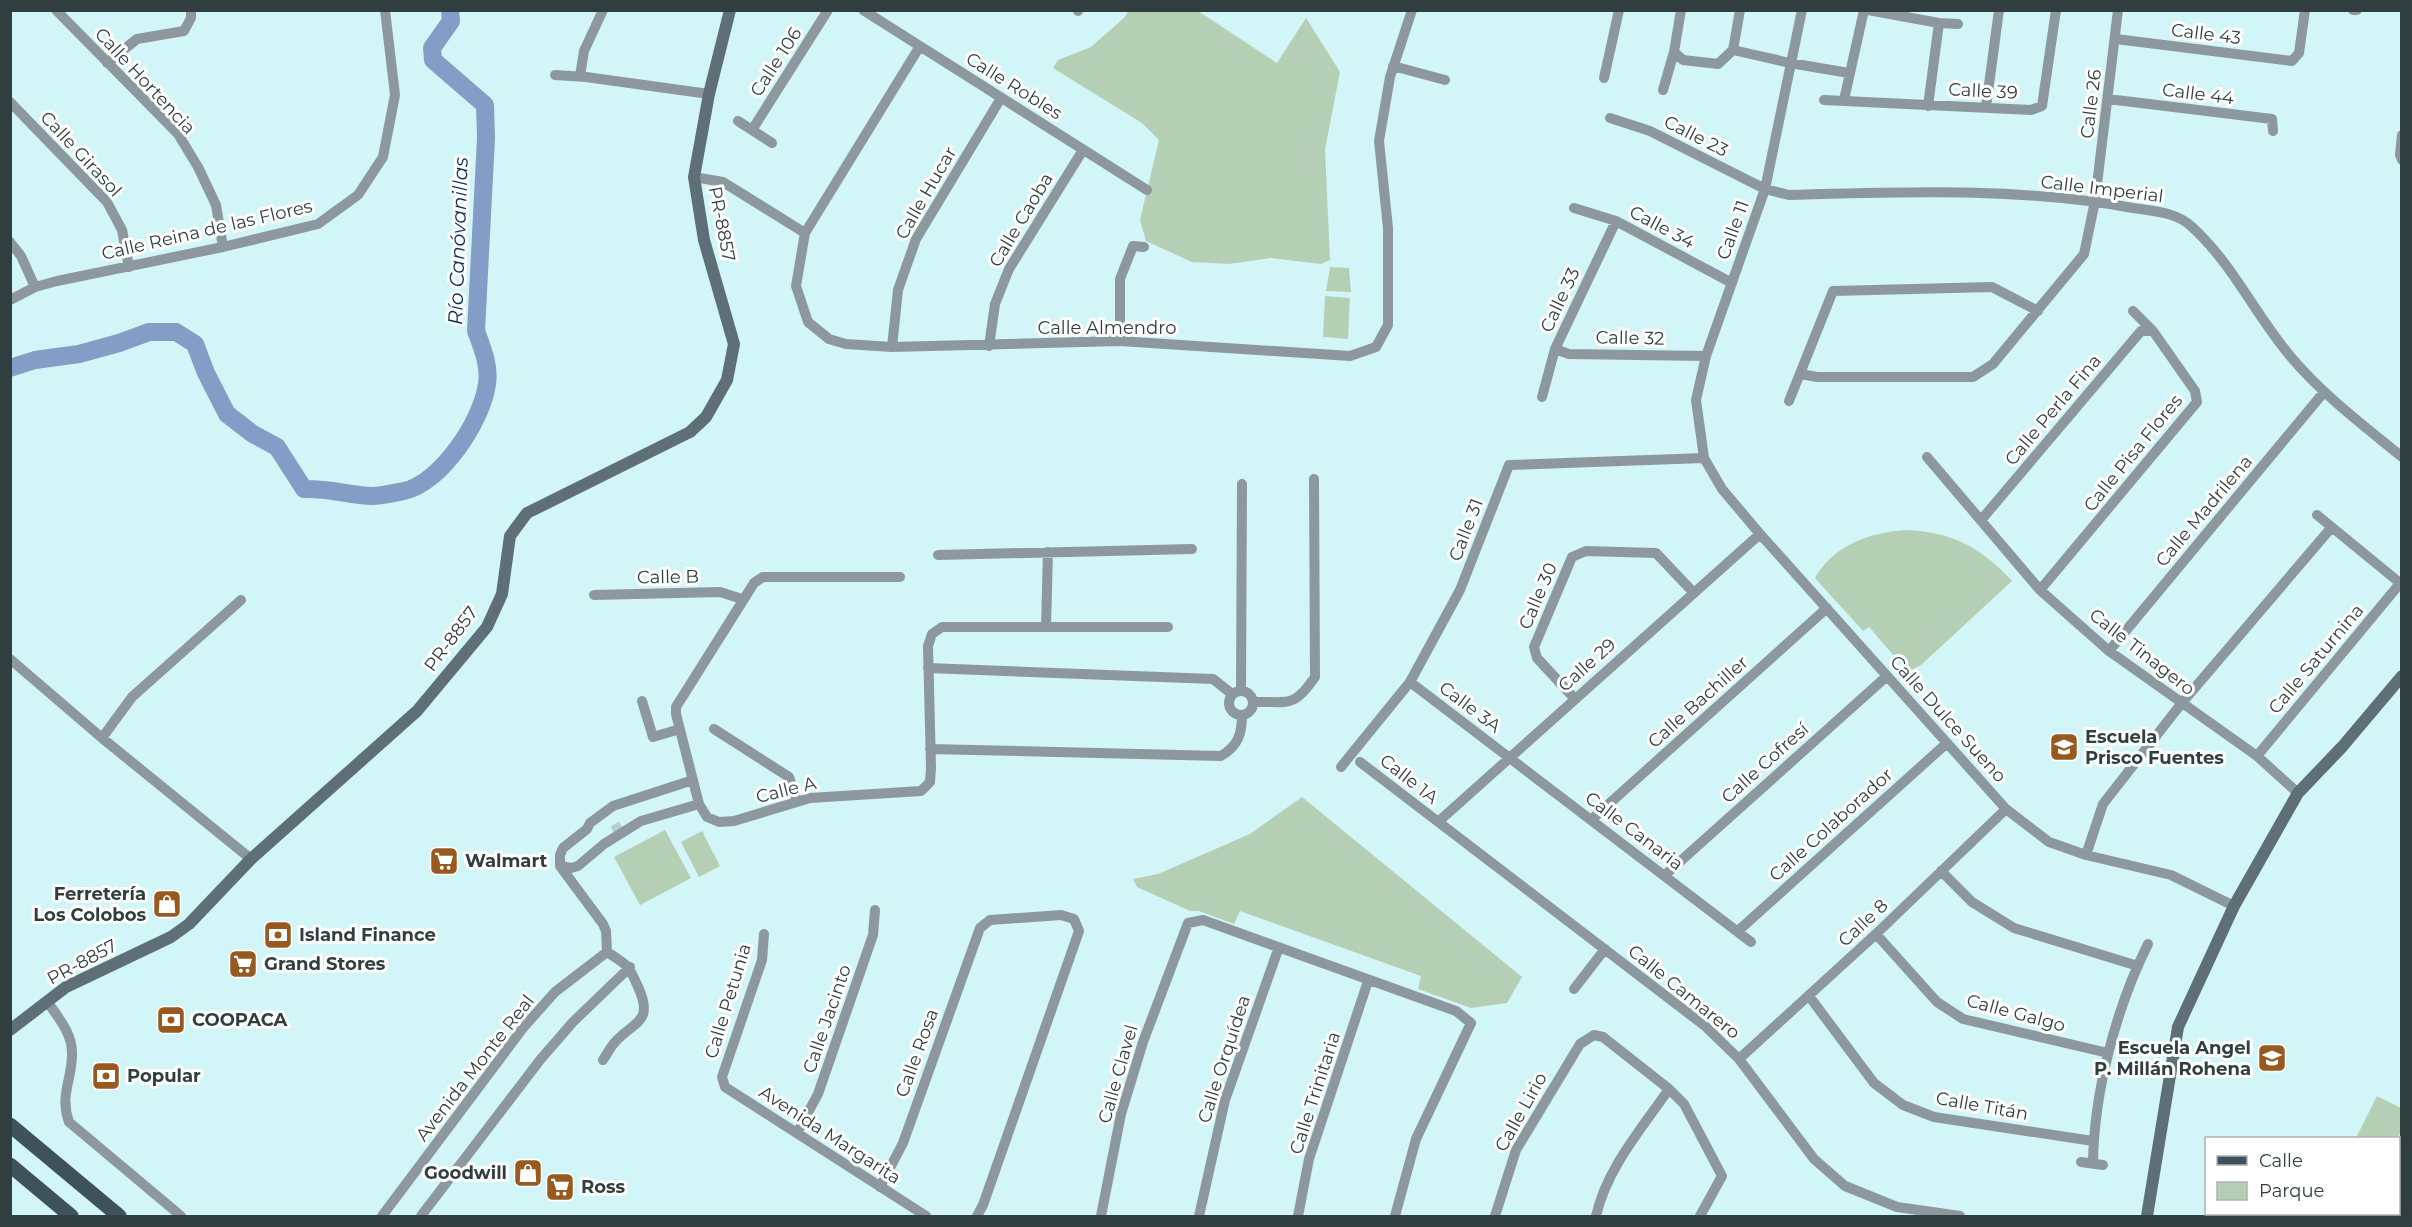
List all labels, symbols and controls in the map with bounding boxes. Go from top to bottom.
street label: Calle 43 [2170,19,2242,49]
street label: Calle Hortencia [90,23,200,139]
street label: Calle 106 [746,23,806,101]
street label: Calle Robles [962,48,1066,124]
street label: Calle 26 [2076,68,2106,140]
street label: Calle 39 [1948,78,2018,104]
street label: Calle 44 [2161,79,2235,109]
street label: Calle Girasol [36,107,126,201]
street label: Calle 23 [1660,111,1732,161]
street label: Calle Hucar [891,143,961,243]
water label: Río Canóvanillas [443,156,473,325]
street label: Calle Caoba [984,169,1058,271]
street label: Calle Imperial [2039,171,2165,207]
street label: PR-8857 [704,185,740,263]
street label: Calle Reina de las Flores [99,195,315,265]
street label: Calle 11 [1712,197,1754,263]
street label: Calle 34 [1626,201,1698,253]
street label: Calle 33 [1536,264,1584,336]
street label: Calle Almendro [1038,317,1176,339]
street label: Calle 32 [1595,326,1665,350]
street label: Calle Perla Fina [2000,350,2106,470]
street label: Calle Pisa Flores [2079,390,2187,516]
street label: Calle Madrilena [2151,451,2257,571]
street label: Calle 31 [1444,496,1488,564]
street label: Calle 30 [1514,559,1562,633]
street label: Calle B [637,565,699,589]
street label: Calle Saturnina [2264,600,2368,718]
street label: PR-8857 [419,602,483,676]
street label: Calle Tinagero [2085,604,2199,700]
street label: Calle 29 [1554,633,1620,696]
street label: Calle Bachiller [1643,651,1753,753]
street label: Calle Dulce Sueno [1885,651,2011,787]
street label: Calle 3A [1435,677,1505,737]
street label: Calle Cofresí [1717,717,1814,808]
place label: Escuela Prisco Fuentes [2085,726,2224,769]
school or university icon: Escuela Prisco Fuentes [2048,731,2080,763]
street label: Calle 1A [1375,749,1443,809]
street label: Calle Colaborador [1765,764,1897,886]
street label: Calle A [754,772,819,808]
street label: Calle Canaria [1581,787,1687,875]
supermarket icon: Walmart [428,845,460,877]
place label: Walmart [465,850,547,872]
place label: Ferretería Los Colobos [33,883,146,926]
shop icon: Ferretería Los Colobos [151,888,183,920]
street label: Calle 8 [1834,894,1892,952]
bank icon: Island Finance [262,919,294,951]
place label: Island Finance [299,924,436,946]
street label: PR-8857 [43,934,121,990]
street label: Calle Camarero [1624,940,1744,1044]
street label: Calle Petunia [700,941,756,1061]
supermarket icon: Grand Stores [227,948,259,980]
place label: Grand Stores [264,953,386,975]
street label: Calle Jacinto [798,962,856,1076]
street label: Calle Galgo [1964,989,2068,1037]
street label: Avenida Monte Real [411,990,539,1146]
street label: Calle Orquídea [1193,992,1255,1126]
bank icon: COOPACA [155,1004,187,1036]
street label: Calle Rosa [891,1006,943,1100]
place label: COOPACA [192,1009,288,1031]
street label: Calle Clavel [1093,1022,1143,1126]
street label: Calle Trinitaria [1285,1029,1345,1157]
place label: Escuela Angel P. Millán Rohena [2094,1037,2251,1080]
school or university icon: Escuela Angel P. Millán Rohena [2256,1042,2288,1074]
bank icon: Popular [90,1060,122,1092]
place label: Popular [127,1065,201,1087]
street label: Calle Lirio [1490,1069,1552,1155]
street label: Avenida Margarita [755,1081,905,1189]
street label: Calle Titán [1934,1087,2030,1125]
legend [2205,1137,2400,1215]
text: Calle [2259,1150,2303,1172]
shop icon: Goodwill [512,1157,544,1189]
place label: Goodwill [424,1162,507,1184]
supermarket icon: Ross [544,1171,576,1203]
place label: Ross [581,1176,626,1198]
text: Parque [2259,1180,2325,1202]

